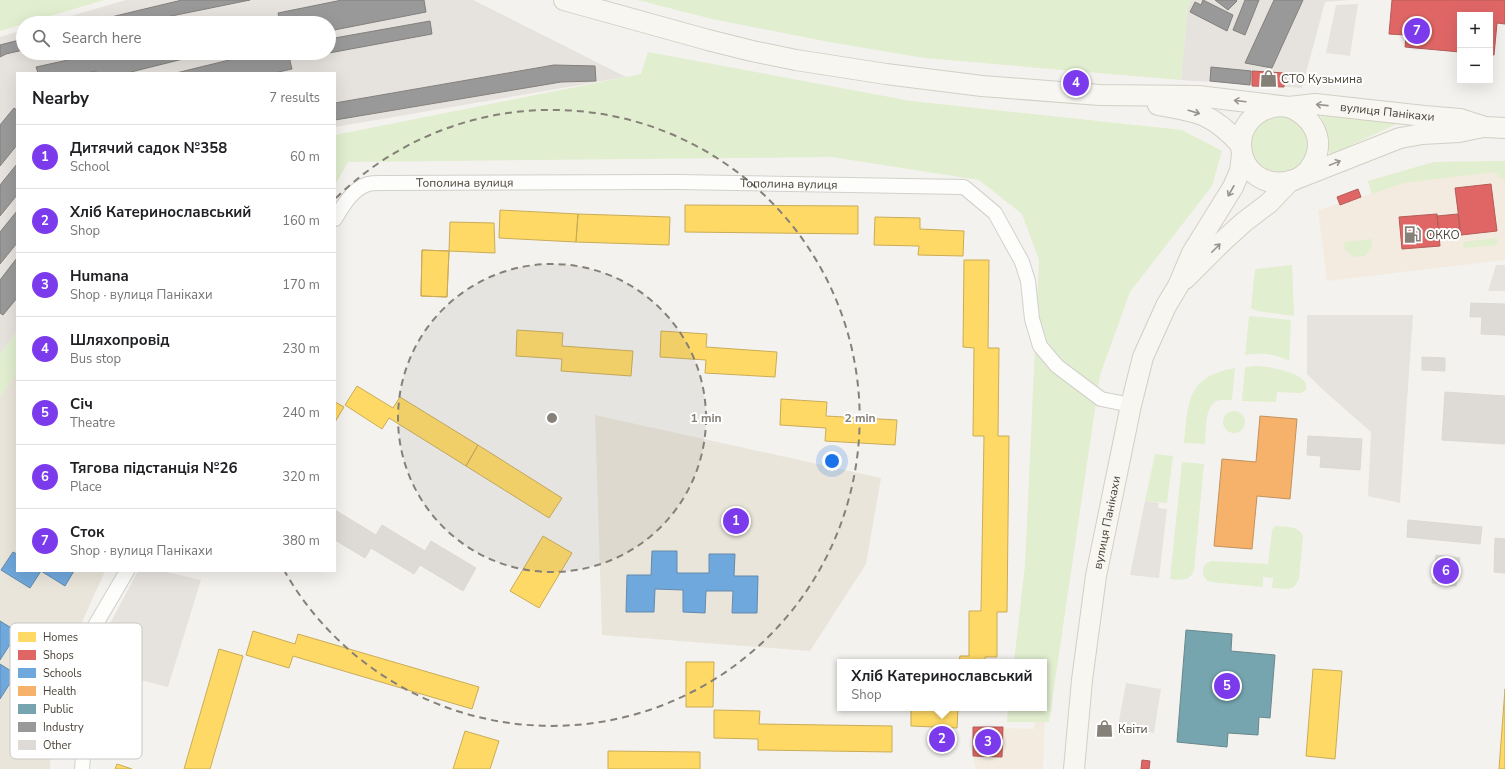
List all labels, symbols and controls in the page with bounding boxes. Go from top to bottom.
map controls [1457,12,1493,84]
button: + [1457,12,1493,48]
search box [16,16,336,60]
pin: 7 [1404,16,1430,46]
icon: search [30,27,52,49]
text: Search here [62,28,142,48]
button: − [1457,48,1493,84]
pin: 4 [1063,68,1089,98]
shop icon: СТО Кузьмина [1258,69,1278,89]
place label: СТО Кузьмина [1281,71,1362,87]
text: Nearby [32,87,89,110]
text: 7 results [269,89,320,107]
one-way arrow [1234,97,1247,105]
street label: вулиця Панікахи [1339,99,1435,125]
one-way arrow [1316,101,1329,109]
one-way arrow [1187,109,1200,116]
text: Дитячий садок №358 [70,138,227,158]
text: 1 [41,148,49,166]
text: 60 m [290,148,320,166]
text: School [70,158,110,176]
one-way arrow [1329,159,1341,166]
street label: Тополина вулиця [416,175,513,191]
street label: Тополина вулиця [740,175,838,193]
one-way arrow [1226,185,1234,197]
text: Хліб Катеринославський [70,202,251,222]
text: 2 [41,212,49,230]
text: 160 m [282,212,320,230]
text: Shop [70,222,100,240]
fuel station icon: ОККО [1403,225,1423,245]
place label: ОККО [1426,227,1460,243]
one-way arrow [1211,243,1221,253]
text: Humana [70,266,129,286]
text: 3 [41,276,49,294]
text: 170 m [282,276,320,294]
text: Shop · вулиця Панікахи [70,286,213,304]
text: Шляхопровід [70,330,169,350]
text: 4 [41,340,49,358]
text: 230 m [282,340,320,358]
text: Bus stop [70,350,121,368]
text: Січ [70,394,93,414]
text: 5 [41,404,49,422]
text: 240 m [282,404,320,422]
text: 1 min [690,410,722,426]
text: 2 min [844,410,876,426]
centre of rings [545,411,559,425]
text: Theatre [70,414,115,432]
your location [822,451,842,471]
text: Тягова пiдстанцiя №26 [70,458,237,478]
text: 6 [41,468,49,486]
text: 320 m [282,468,320,486]
street label: вулиця Панікахи [1090,474,1124,570]
text: Place [70,478,102,496]
pin: 1 [723,506,749,536]
text: Сток [70,522,104,542]
text: 7 [41,532,49,550]
text: 380 m [282,532,320,550]
text: Shop · вулиця Панікахи [70,542,213,560]
pin: 6 [1433,556,1459,586]
legend [10,623,142,759]
text: Homes [43,630,78,645]
text: Shops [43,648,74,663]
popup [837,659,1047,711]
text: Schools [43,666,82,681]
text: Хліб Катеринославський [851,666,1033,686]
pin: 5 [1214,671,1240,701]
text: Health [43,684,76,699]
text: Shop [851,686,881,704]
text: Public [43,702,73,717]
shop icon: Квіти [1095,719,1115,739]
text: Industry [43,720,84,735]
place label: Квіти [1118,721,1148,737]
pin: 2 [929,724,955,754]
pin: 3 [975,727,1001,757]
text: Other [43,738,71,753]

